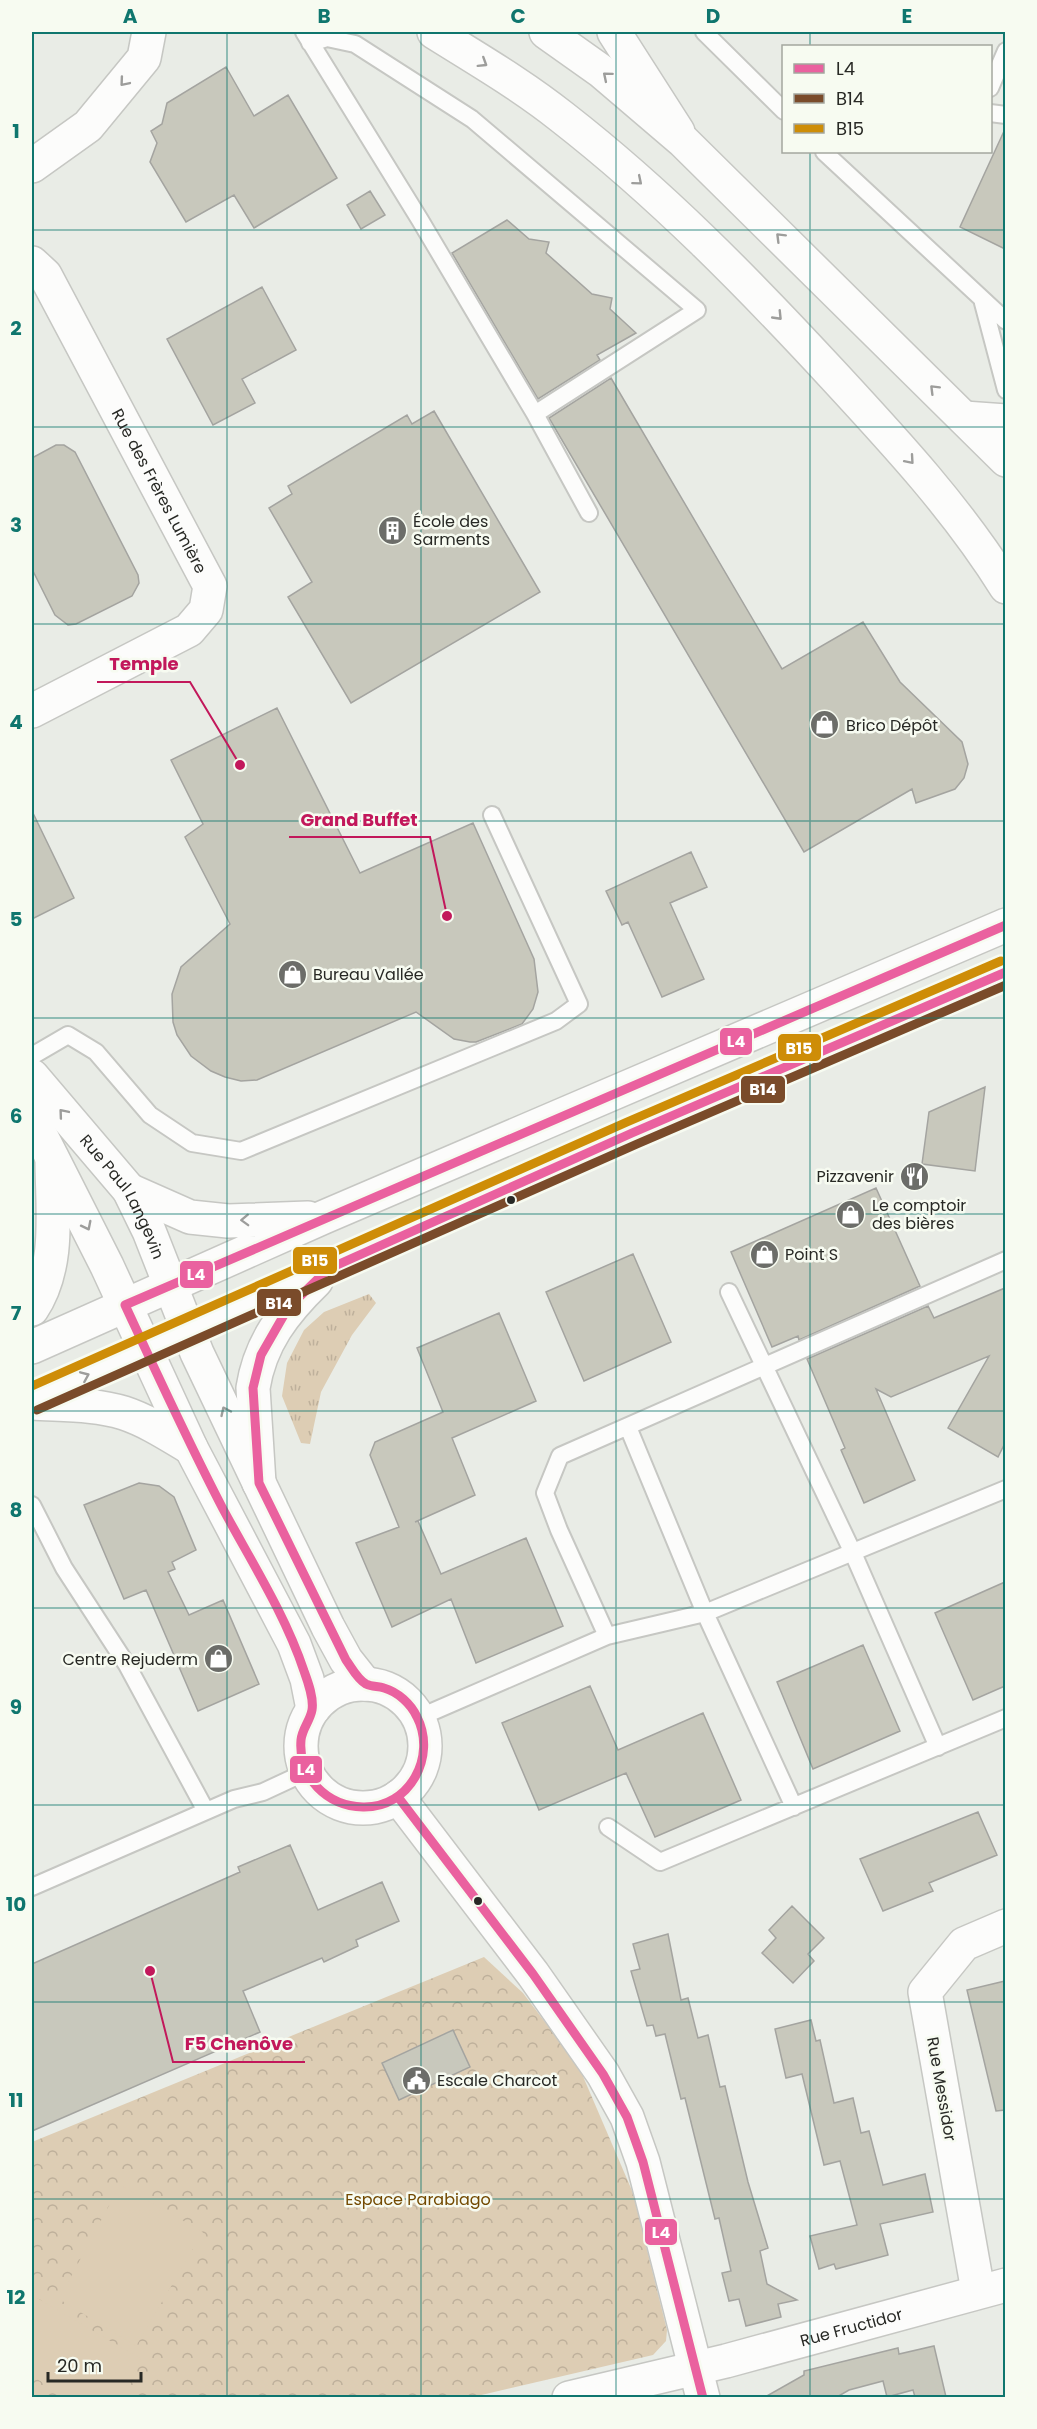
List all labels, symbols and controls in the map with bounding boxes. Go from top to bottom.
text: A [123,2,138,30]
text: B [317,2,331,30]
text: C [510,2,526,30]
text: D [706,2,720,30]
text: E [902,2,912,30]
legend [782,45,992,153]
one-way arrow [477,55,487,67]
text: L4 [836,56,855,81]
one-way arrow [603,73,614,84]
one-way arrow [120,75,131,86]
text: B14 [836,86,864,111]
text: B15 [836,116,864,141]
text: 1 [12,117,20,145]
one-way arrow [631,174,642,185]
one-way arrow [777,234,788,245]
one-way arrow [771,310,782,320]
text: 2 [10,314,22,342]
one-way arrow [931,385,942,396]
street label: Rue des Frères Lumière [106,405,212,578]
one-way arrow [903,453,914,464]
place label: École des Sarments [413,510,490,551]
text: 3 [10,511,22,539]
building icon: École des Sarments [376,514,408,546]
callout: Temple [97,646,190,682]
text: Temple [109,651,179,676]
text: 4 [9,708,23,736]
shop icon: Brico Dépôt [809,709,841,741]
place label: Brico Dépôt [846,714,938,737]
callout: Grand Buffet [289,801,430,837]
text: Grand Buffet [300,807,418,832]
text: 5 [10,905,23,933]
shop icon: Bureau Vallée [276,958,308,990]
place label: Bureau Vallée [313,963,424,986]
line badge: L4 [719,1027,753,1056]
text: L4 [727,1030,745,1053]
line badge: B15 [777,1033,822,1062]
text: B15 [786,1037,812,1060]
line badge: B14 [740,1075,786,1104]
text: B14 [749,1078,777,1101]
text: 6 [10,1102,22,1130]
one-way arrow [59,1109,70,1120]
street label: Rue Paul Langevin [74,1130,170,1262]
restaurant icon: Pizzavenir [899,1160,931,1192]
place label: Pizzavenir [816,1165,894,1188]
unlabelled marker [505,1194,517,1206]
place label: Le comptoir des bières [872,1194,966,1235]
shop icon: Le comptoir des bières [835,1198,867,1230]
one-way arrow [240,1214,249,1227]
one-way arrow [80,1220,91,1230]
shop icon: Point S [748,1238,780,1270]
place label: Point S [785,1243,838,1266]
line badge: B15 [292,1246,338,1275]
text: B15 [302,1249,328,1272]
line badge: L4 [179,1260,214,1289]
text: L4 [187,1263,205,1286]
line badge: B14 [256,1288,302,1317]
text: B14 [265,1292,293,1315]
text: 7 [11,1299,22,1327]
one-way arrow [79,1371,90,1383]
one-way arrow [220,1407,232,1418]
text: 8 [10,1496,22,1524]
shop icon: Centre Rejuderm [203,1643,235,1675]
place label: Centre Rejuderm [62,1648,198,1671]
text: 9 [10,1693,22,1721]
line badge: L4 [289,1755,323,1784]
text: L4 [297,1758,315,1781]
text: 10 [6,1890,26,1918]
unlabelled marker [472,1895,484,1907]
callout: F5 Chenôve [173,2026,305,2062]
text: F5 Chenôve [185,2031,293,2056]
street label: Rue Messidor [921,2035,962,2143]
public building icon: Escale Charcot [400,2064,432,2096]
place label: Escale Charcot [437,2069,558,2092]
text: 11 [8,2086,24,2114]
park label: Espace Parabiago [345,2188,491,2211]
line badge: L4 [644,2218,678,2246]
text: L4 [652,2221,670,2244]
text: 12 [7,2283,25,2311]
street label: Rue Fructidor [798,2303,905,2352]
scale bar [48,2345,141,2383]
text: 20 m [57,2353,102,2378]

